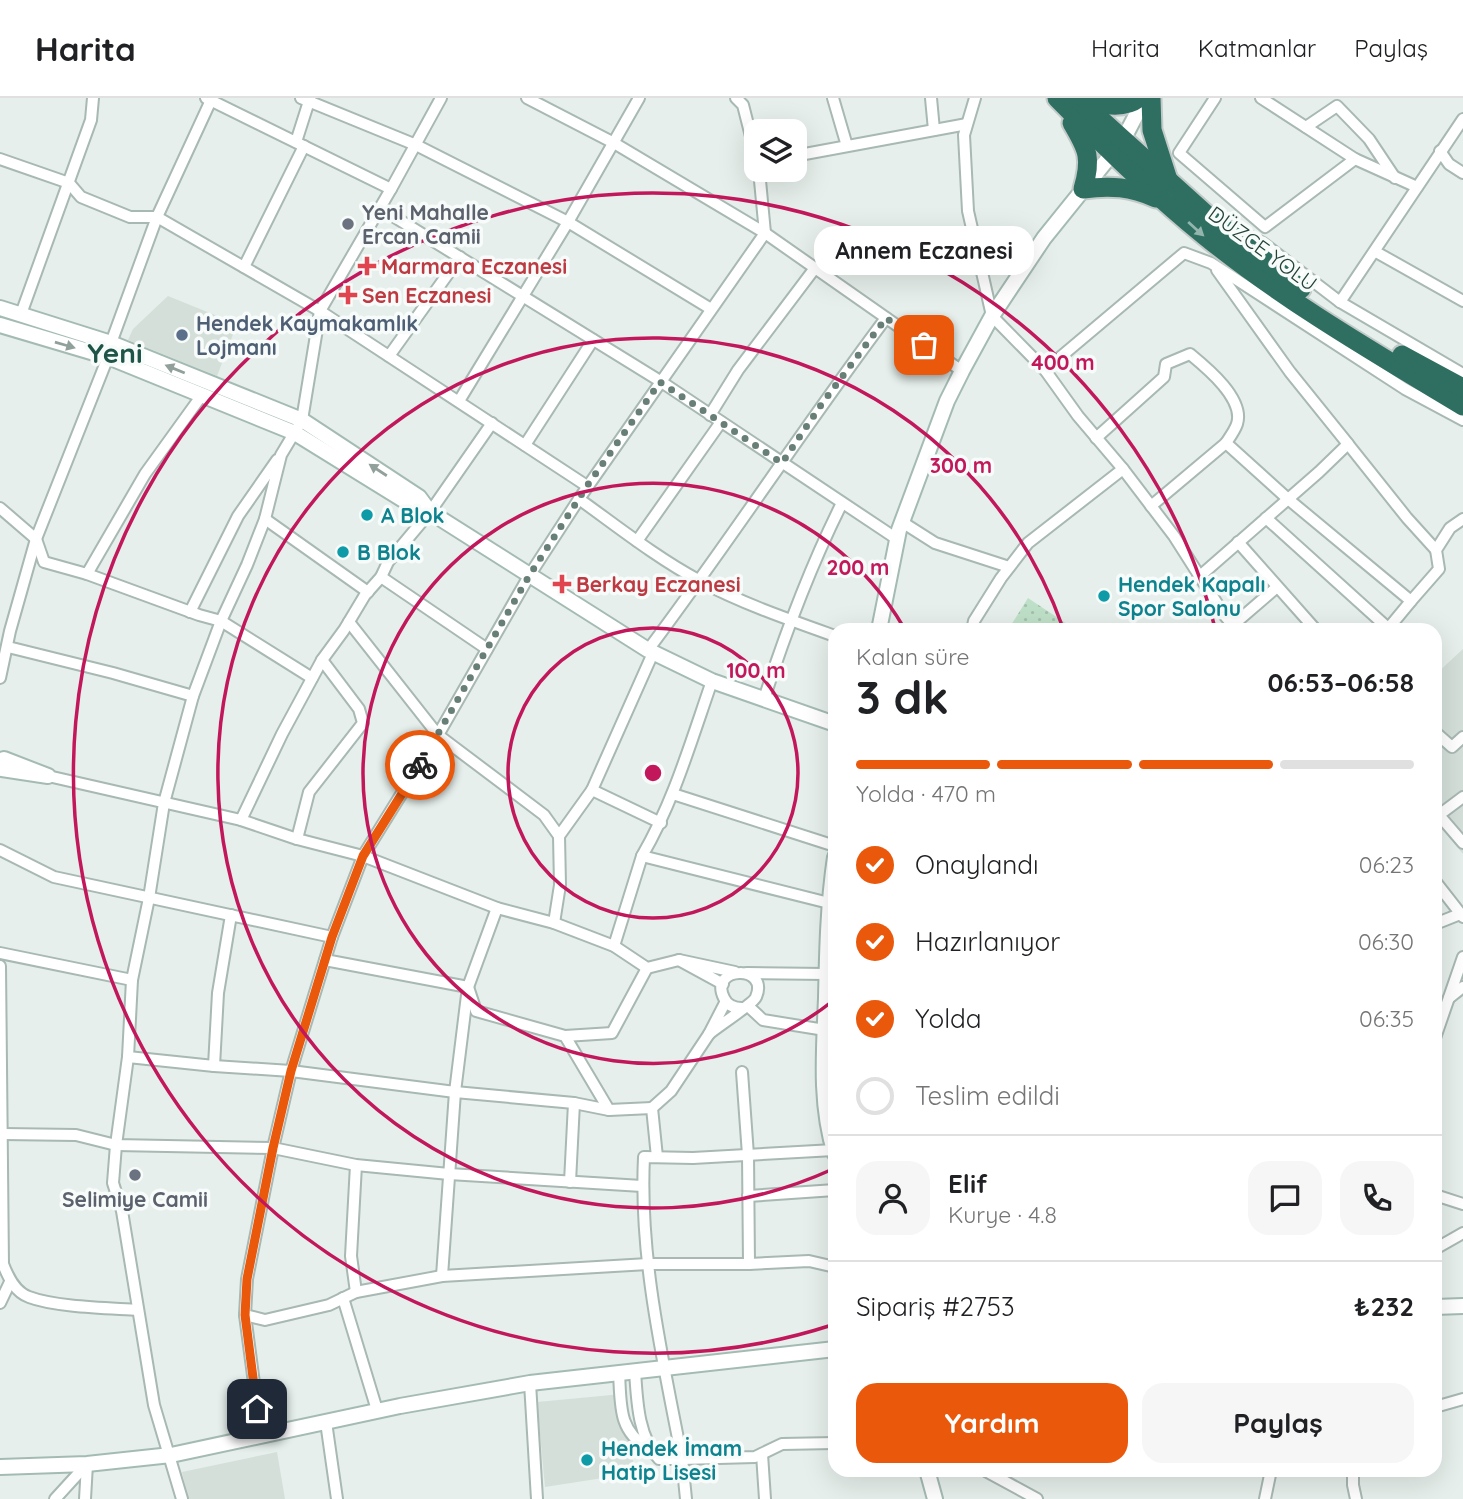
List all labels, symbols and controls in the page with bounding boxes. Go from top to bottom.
text: Harita [35,28,136,69]
text: Harita [1091,33,1160,63]
text: Katmanlar [1198,33,1316,63]
text: Paylaş [1354,33,1428,63]
map controls [744,119,807,182]
button: layers [744,119,807,182]
place label: Yeni Mahalle Ercan Camii [362,199,489,249]
street label: DÜZCE YOLU [1204,200,1322,296]
marker: Yeni Mahalle Ercan Camii [340,216,356,232]
one-way arrow [1187,220,1204,236]
callout: Annem Eczanesi [814,226,1034,275]
text: Annem Eczanesi [835,236,1013,265]
place label: Marmara Eczanesi [381,253,567,279]
marker: Marmara Eczanesi [359,258,375,274]
place label: Sen Eczanesi [362,282,492,308]
marker: Sen Eczanesi [340,287,356,303]
place label: Hendek Kaymakamlık Lojmanı [196,310,418,360]
pin [894,315,954,375]
icon: bag [905,326,943,364]
marker: Hendek Kaymakamlık Lojmanı [174,327,190,343]
district label: Yeni [87,335,143,370]
one-way arrow [55,340,76,350]
text: 400 m [1031,349,1095,375]
one-way arrow [165,364,186,375]
text: 300 m [930,452,992,478]
one-way arrow [369,463,387,477]
place label: A Blok [381,502,445,528]
marker: A Blok [359,507,375,523]
place label: B Blok [357,539,421,565]
marker: B Blok [335,544,351,560]
text: 200 m [827,554,889,580]
place label: Berkay Eczanesi [576,571,741,597]
place label: Hendek Kapalı Spor Salonu [1118,571,1265,621]
marker: Berkay Eczanesi [554,576,570,592]
marker: Hendek Kapalı Spor Salonu [1096,588,1112,604]
text: Kalan süre [856,642,969,671]
text: 100 m [726,657,786,683]
text: 06:53–06:58 [1268,666,1414,699]
text: 3 dk [856,668,949,726]
courier [385,730,455,800]
icon: bike [401,746,439,784]
centre of rings [641,761,665,785]
text: Yolda · 470 m [856,779,996,808]
icon: check [856,846,894,884]
text: Onaylandı [915,848,1039,881]
text: 06:23 [1359,850,1414,879]
icon: check [856,923,894,961]
text: Hazırlanıyor [915,925,1060,958]
text: 06:30 [1358,927,1414,956]
icon: check [856,1000,894,1038]
text: Yolda [915,1002,981,1035]
text: 06:35 [1359,1004,1414,1033]
text: Teslim edildi [915,1079,1060,1112]
button: person [856,1161,930,1235]
button: chat [1248,1161,1322,1235]
button: phone [1340,1161,1414,1235]
marker: Selimiye Camii [127,1167,143,1183]
text: Elif [948,1167,987,1200]
place label: Selimiye Camii [62,1186,208,1212]
text: Kurye · 4.8 [948,1200,1057,1229]
text: Sipariş #2753 [856,1290,1015,1323]
text: ₺232 [1354,1290,1414,1323]
pin [227,1379,287,1439]
button: Yardım [856,1383,1128,1463]
button: Paylaş [1142,1383,1414,1463]
icon: home [238,1390,276,1428]
place label: Hendek İmam Hatip Lisesi [601,1435,742,1485]
marker: Hendek İmam Hatip Lisesi [579,1452,595,1468]

